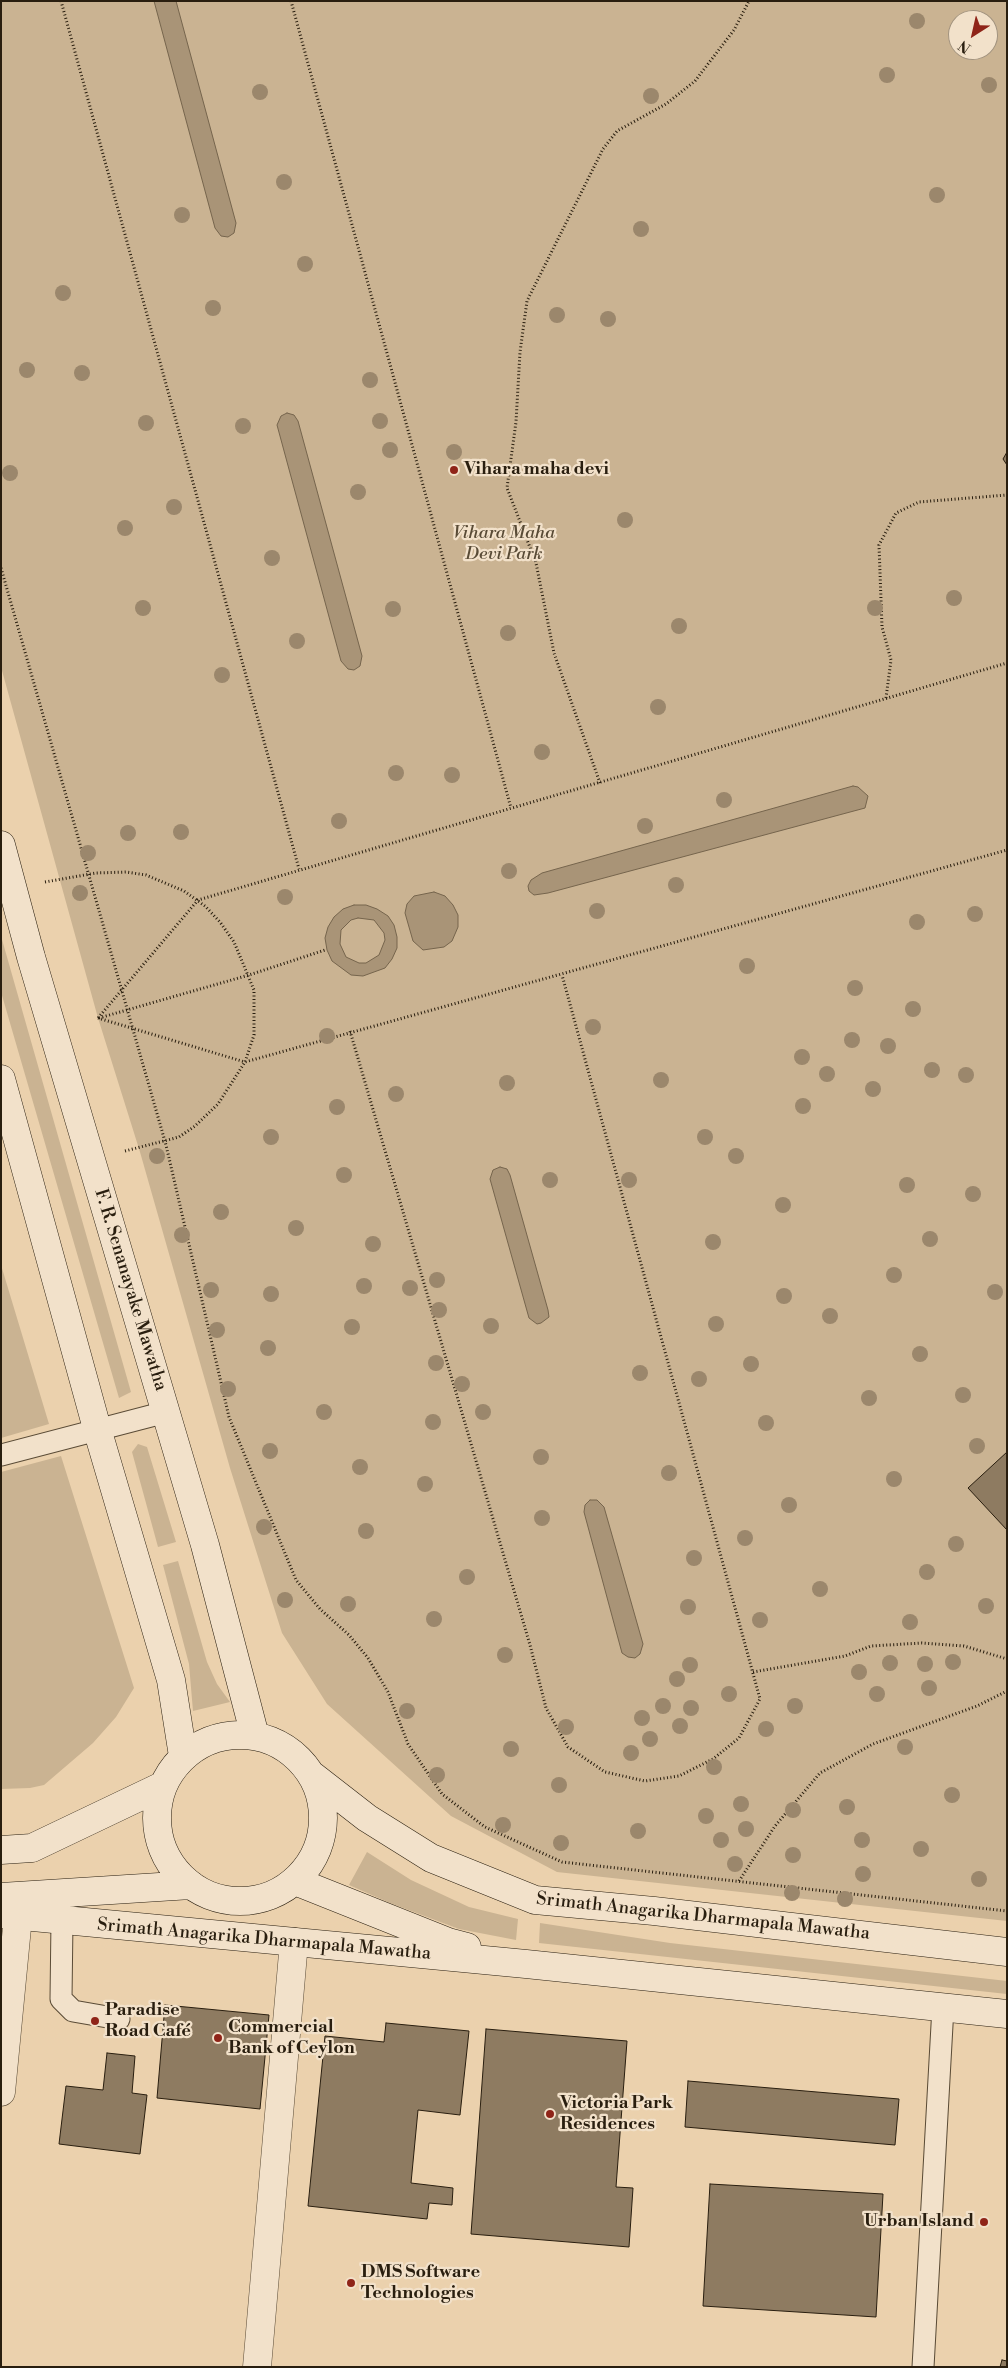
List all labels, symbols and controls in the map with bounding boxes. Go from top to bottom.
north arrow [948,10,998,60]
text: N [955,36,975,57]
place label: Vihara maha devi [464,459,609,481]
marker: Vihara maha devi [448,464,460,476]
park label: Vihara Maha Devi Park [453,523,555,566]
street label: F. R. Senanayake Mawatha [89,1186,171,1394]
street label: Srimath Anagarika Dharmapala Mawatha [535,1889,871,1945]
street label: Srimath Anagarika Dharmapala Mawatha [96,1915,432,1965]
place label: Paradise Road Café [105,2000,191,2042]
marker: Paradise Road Café [89,2015,101,2027]
place label: Commercial Bank of Ceylon [228,2017,355,2060]
marker: Commercial Bank of Ceylon [212,2032,224,2044]
place label: Victoria Park Residences [560,2093,673,2136]
marker: Victoria Park Residences [544,2108,556,2120]
place label: Urban Island [864,2211,974,2233]
marker: Urban Island [978,2216,990,2228]
place label: DMS Software Technologies [361,2262,480,2304]
marker: DMS Software Technologies [345,2277,357,2289]

